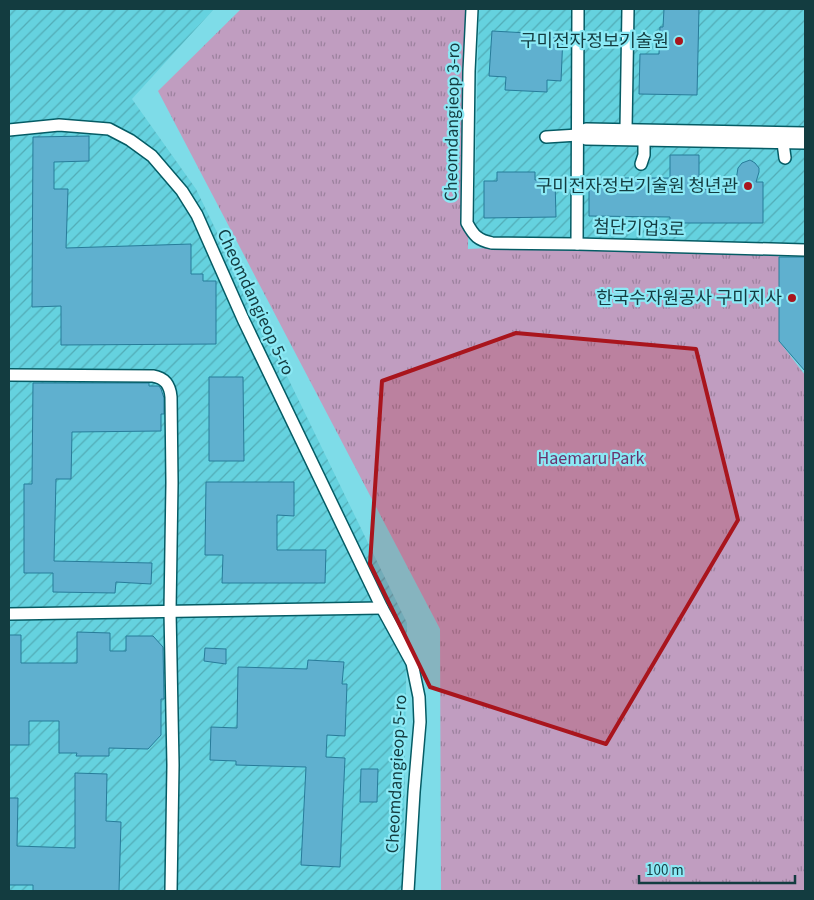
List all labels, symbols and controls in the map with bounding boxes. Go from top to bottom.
place label: 구미전자정보기술원 [520,29,669,54]
marker: 구미전자정보기술원 [673,35,685,47]
street label: Cheomdangieop 3-ro [439,42,466,202]
place label: 구미전자정보기술원 청년관 [536,174,738,199]
marker: 구미전자정보기술원 청년관 [742,180,754,192]
street label: 첨단기업3로 [593,214,685,243]
street label: Cheomdangieop 5-ro [211,225,300,379]
place label: 한국수자원공사 구미지사 [596,286,782,311]
marker: 한국수자원공사 구미지사 [786,292,798,304]
park label: Haemaru Park [537,446,645,471]
street label: Cheomdangieop 5-ro [380,694,413,854]
scale bar [639,852,795,884]
text: 100 m [646,860,684,881]

